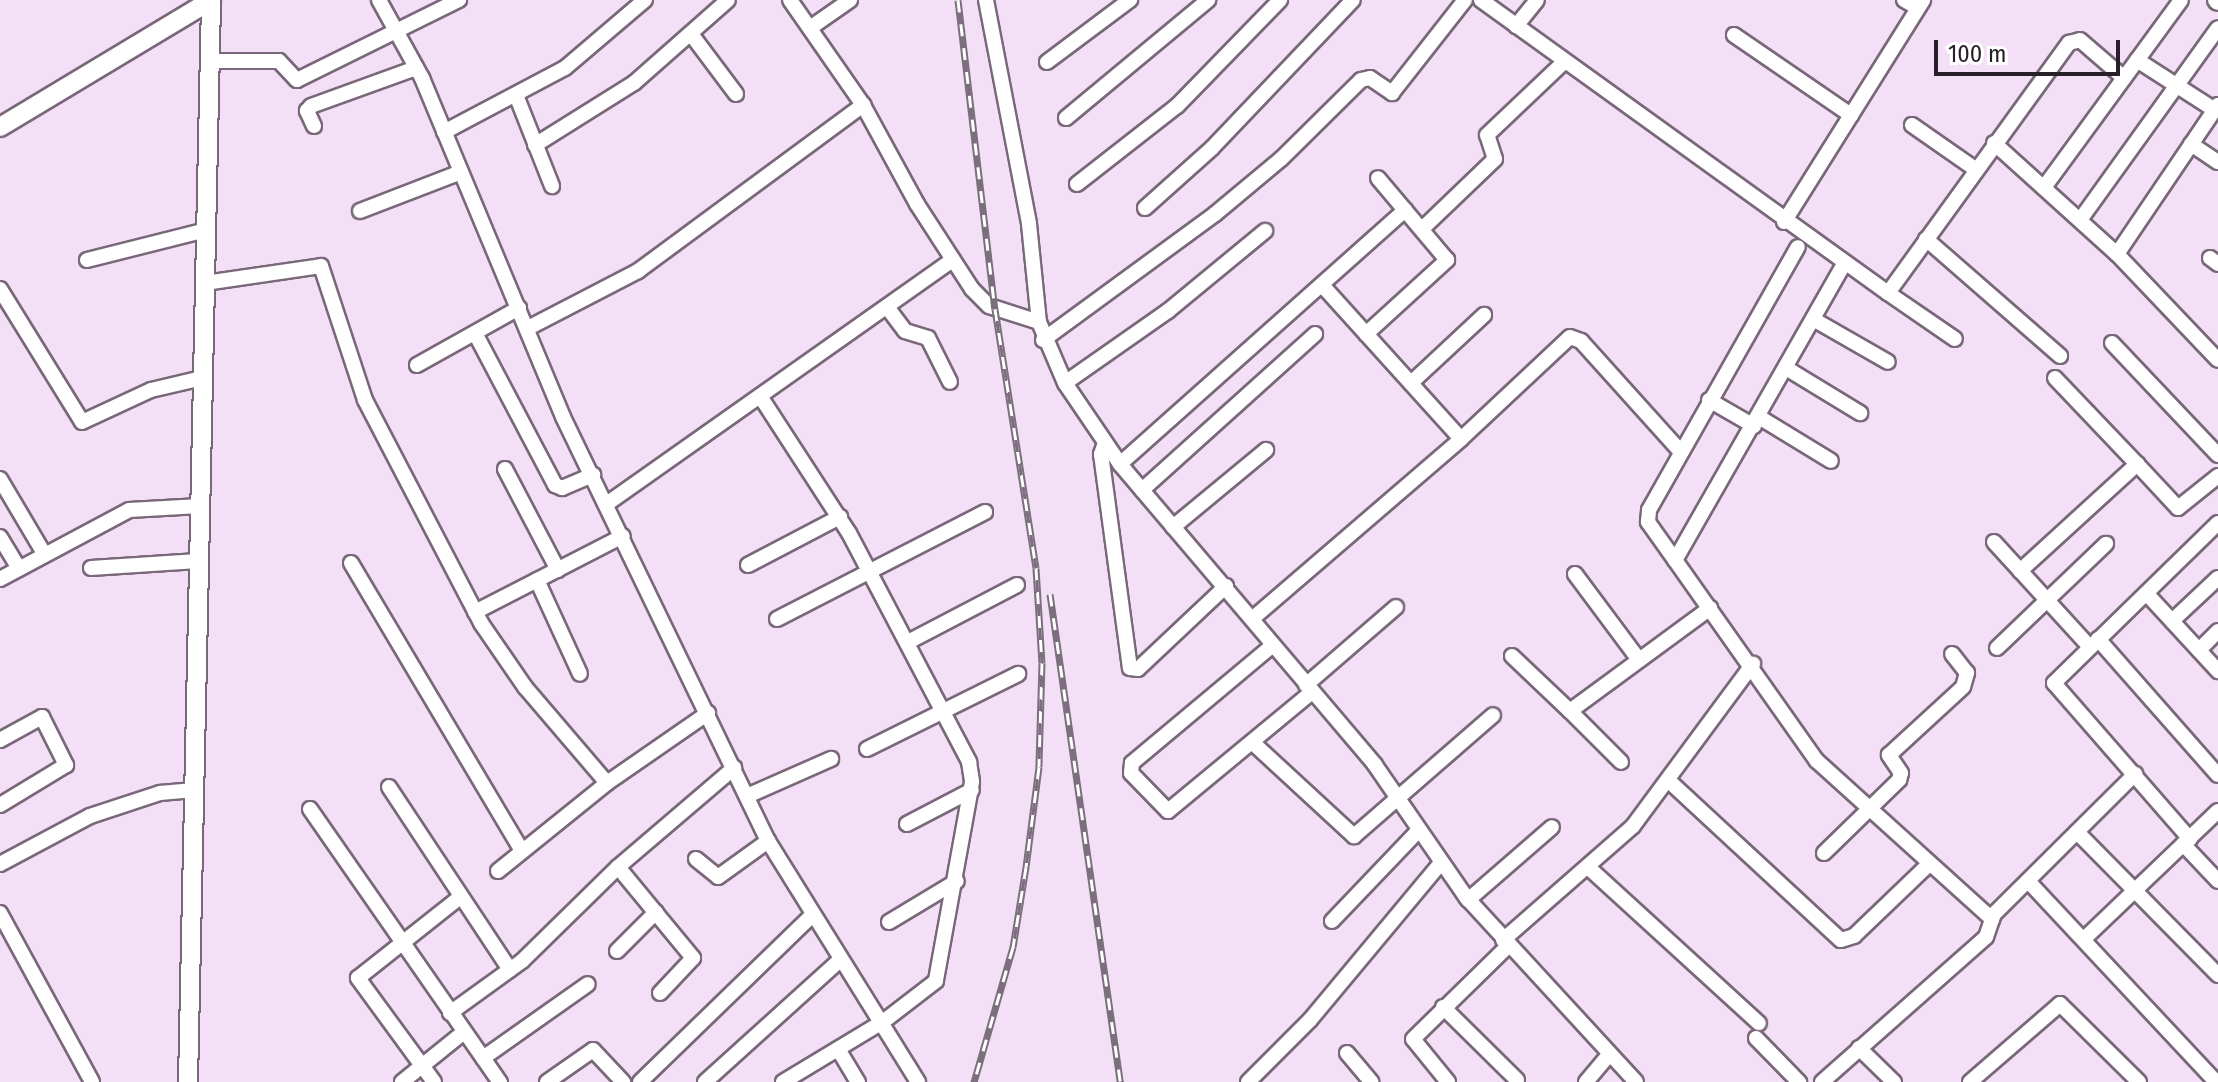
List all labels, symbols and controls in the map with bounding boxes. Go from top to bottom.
scale bar [1938,24,2124,74]
text: 100 m [1948,40,2006,68]

